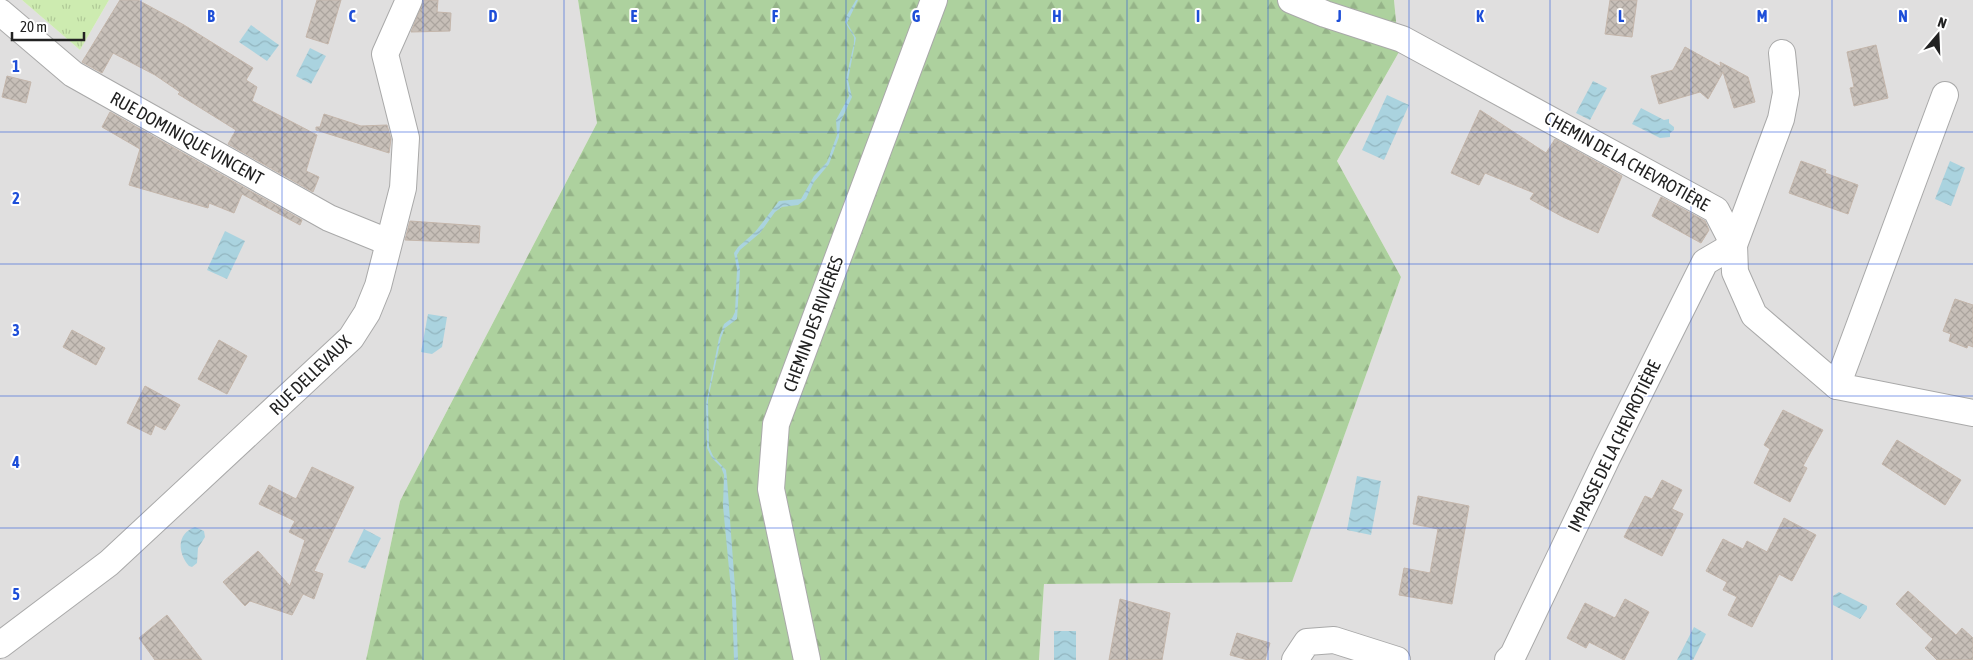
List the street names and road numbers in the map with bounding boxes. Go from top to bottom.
street label: RUE DOMINIQUE VINCENT [107,87,267,189]
street label: CHEMIN DE LA CHEVROTIÈRE [1541,107,1713,215]
street label: CHEMIN DES RIVIÈRES [779,253,847,395]
street label: RUE DELLEVAUX [265,330,356,419]
street label: IMPASSE DE LA CHEVROTIÈRE [1563,357,1665,535]

